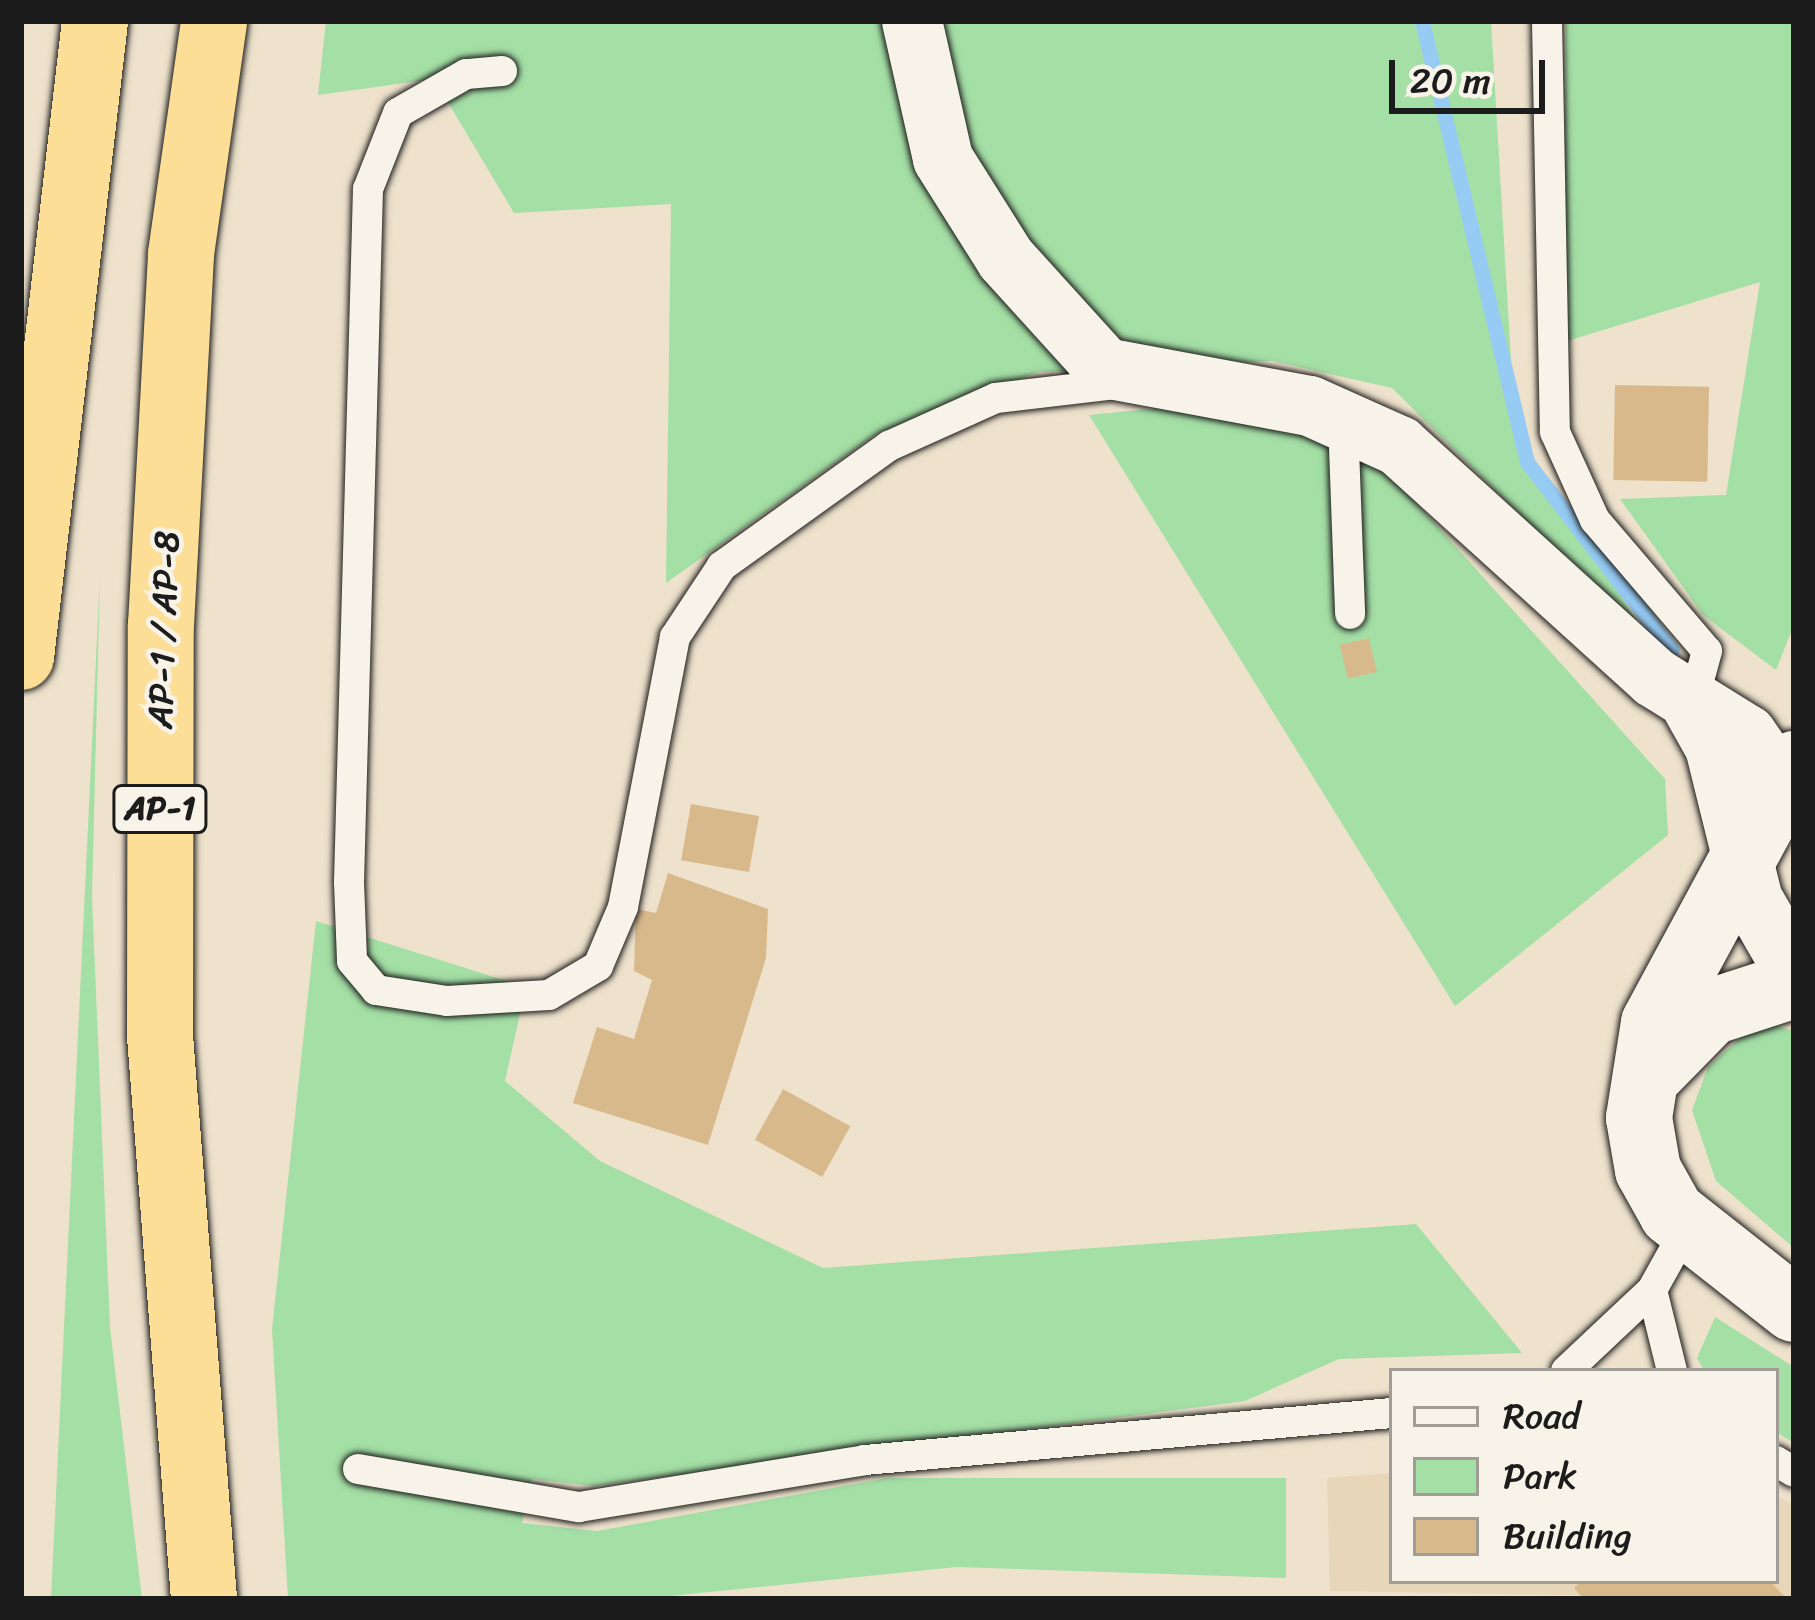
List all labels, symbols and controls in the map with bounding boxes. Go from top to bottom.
scale bar [1395,36,1551,110]
text: 20 m [1410,49,1491,113]
street label: AP-1 / AP-8 [139,530,189,730]
road number: AP-1 [112,782,208,836]
legend [1389,1368,1779,1584]
text: Road [1503,1384,1580,1448]
text: Park [1503,1444,1577,1508]
text: Building [1503,1504,1632,1568]

